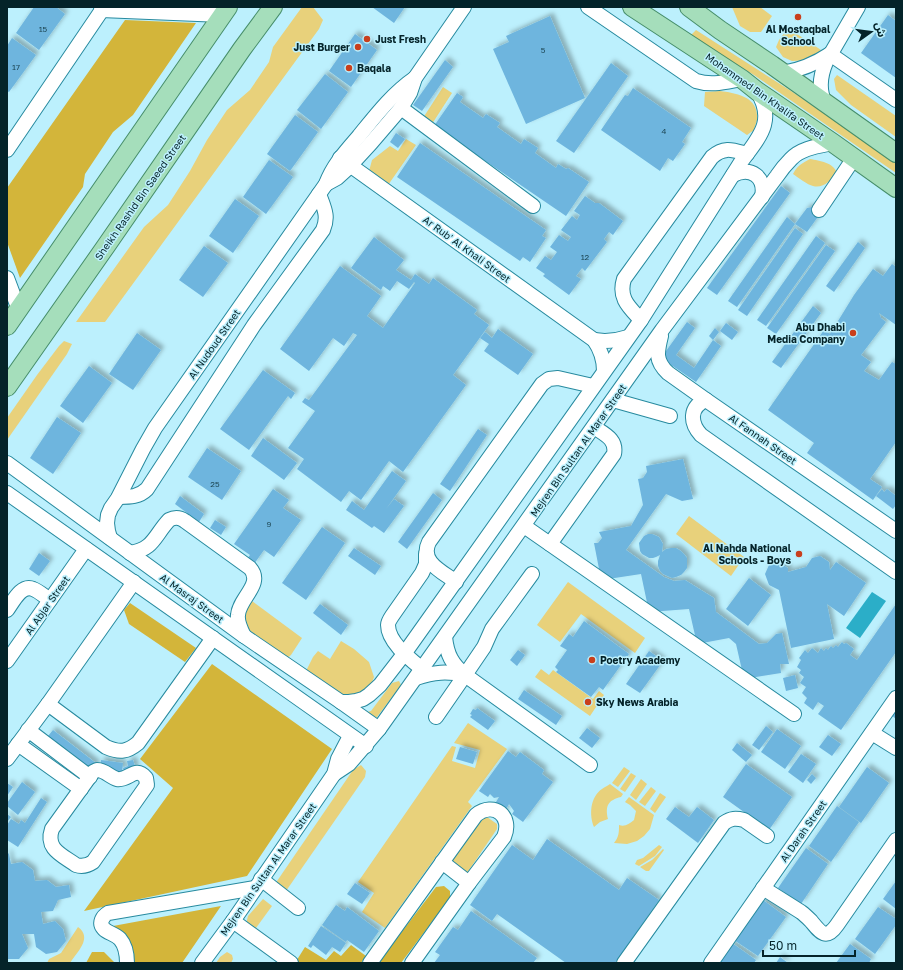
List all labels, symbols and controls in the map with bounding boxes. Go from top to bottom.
marker: Al Mostaqbal School [793,12,803,22]
north arrow [851,12,891,52]
text: ش [872,21,889,39]
place label: Al Mostaqbal School [766,23,831,47]
house number: 15 [39,24,48,34]
place label: Just Fresh [375,33,426,45]
marker: Just Fresh [362,34,372,44]
place label: Just Burger [294,41,350,53]
marker: Just Burger [353,42,363,52]
house number: 5 [541,45,546,55]
street label: Mohammed Bin Khalifa Street [703,50,827,142]
house number: 17 [12,62,20,72]
place label: Baqala [357,62,391,74]
marker: Baqala [344,63,354,73]
house number: 4 [662,126,667,136]
street label: Sheikh Rashid Bin Saeed Street [92,132,188,262]
street label: Ar Rub' Al Khali Street [421,213,513,285]
house number: 12 [581,252,590,262]
street label: Al Nudoud Street [185,307,243,381]
place label: Abu Dhabi Media Company [767,321,845,345]
marker: Abu Dhabi Media Company [848,328,858,338]
street label: Mejren Bin Sultan Al Marar Street [527,381,629,519]
street label: Al Fannah Street [727,411,799,467]
house number: 25 [210,479,220,489]
house number: 9 [267,519,272,529]
place label: Al Nahda National Schools - Boys [703,542,792,566]
marker: Al Nahda National Schools - Boys [794,549,804,559]
street label: Al Masraj Street [158,571,226,625]
street label: Al Abjar Street [22,573,72,637]
place label: Poetry Academy [600,654,680,666]
marker: Poetry Academy [587,655,597,665]
place label: Sky News Arabia [596,696,678,708]
marker: Sky News Arabia [583,697,593,707]
street label: Al Darah Street [777,798,829,864]
street label: Mejren Bin Sultan Al Marar Street [217,800,319,938]
scale bar [763,932,855,958]
text: 50 m [769,938,797,953]

